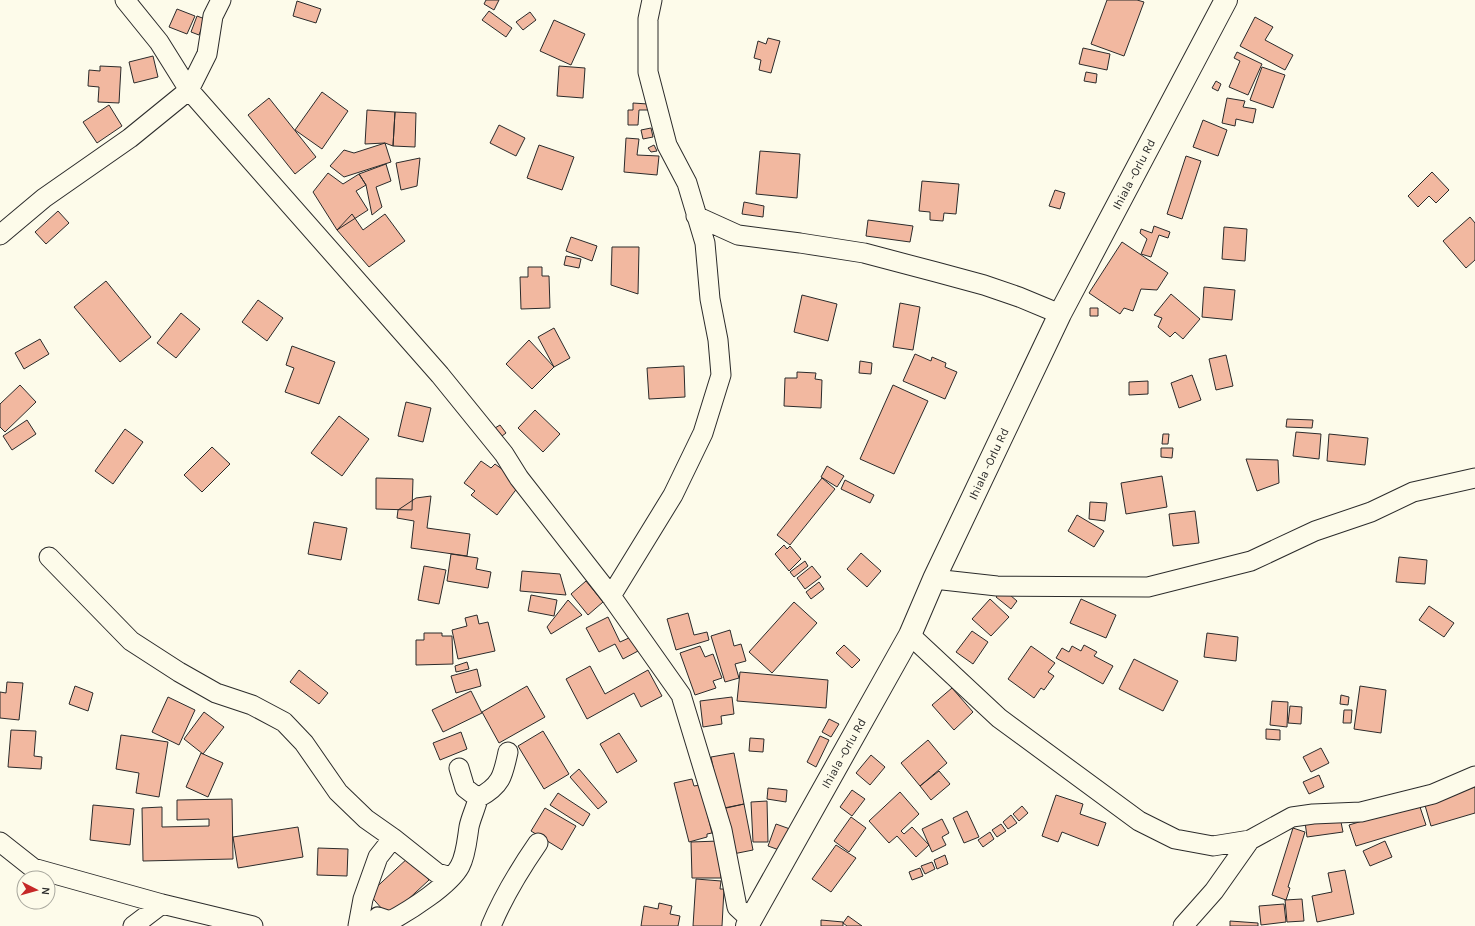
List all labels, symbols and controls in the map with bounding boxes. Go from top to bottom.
street label: Ihiala -Orlu Rd [1109,137,1158,212]
street label: Ihiala -Orlu Rd [966,426,1012,502]
street label: Ihiala -Orlu Rd [819,716,869,791]
north arrow [16,870,56,910]
text: N [39,886,52,896]

